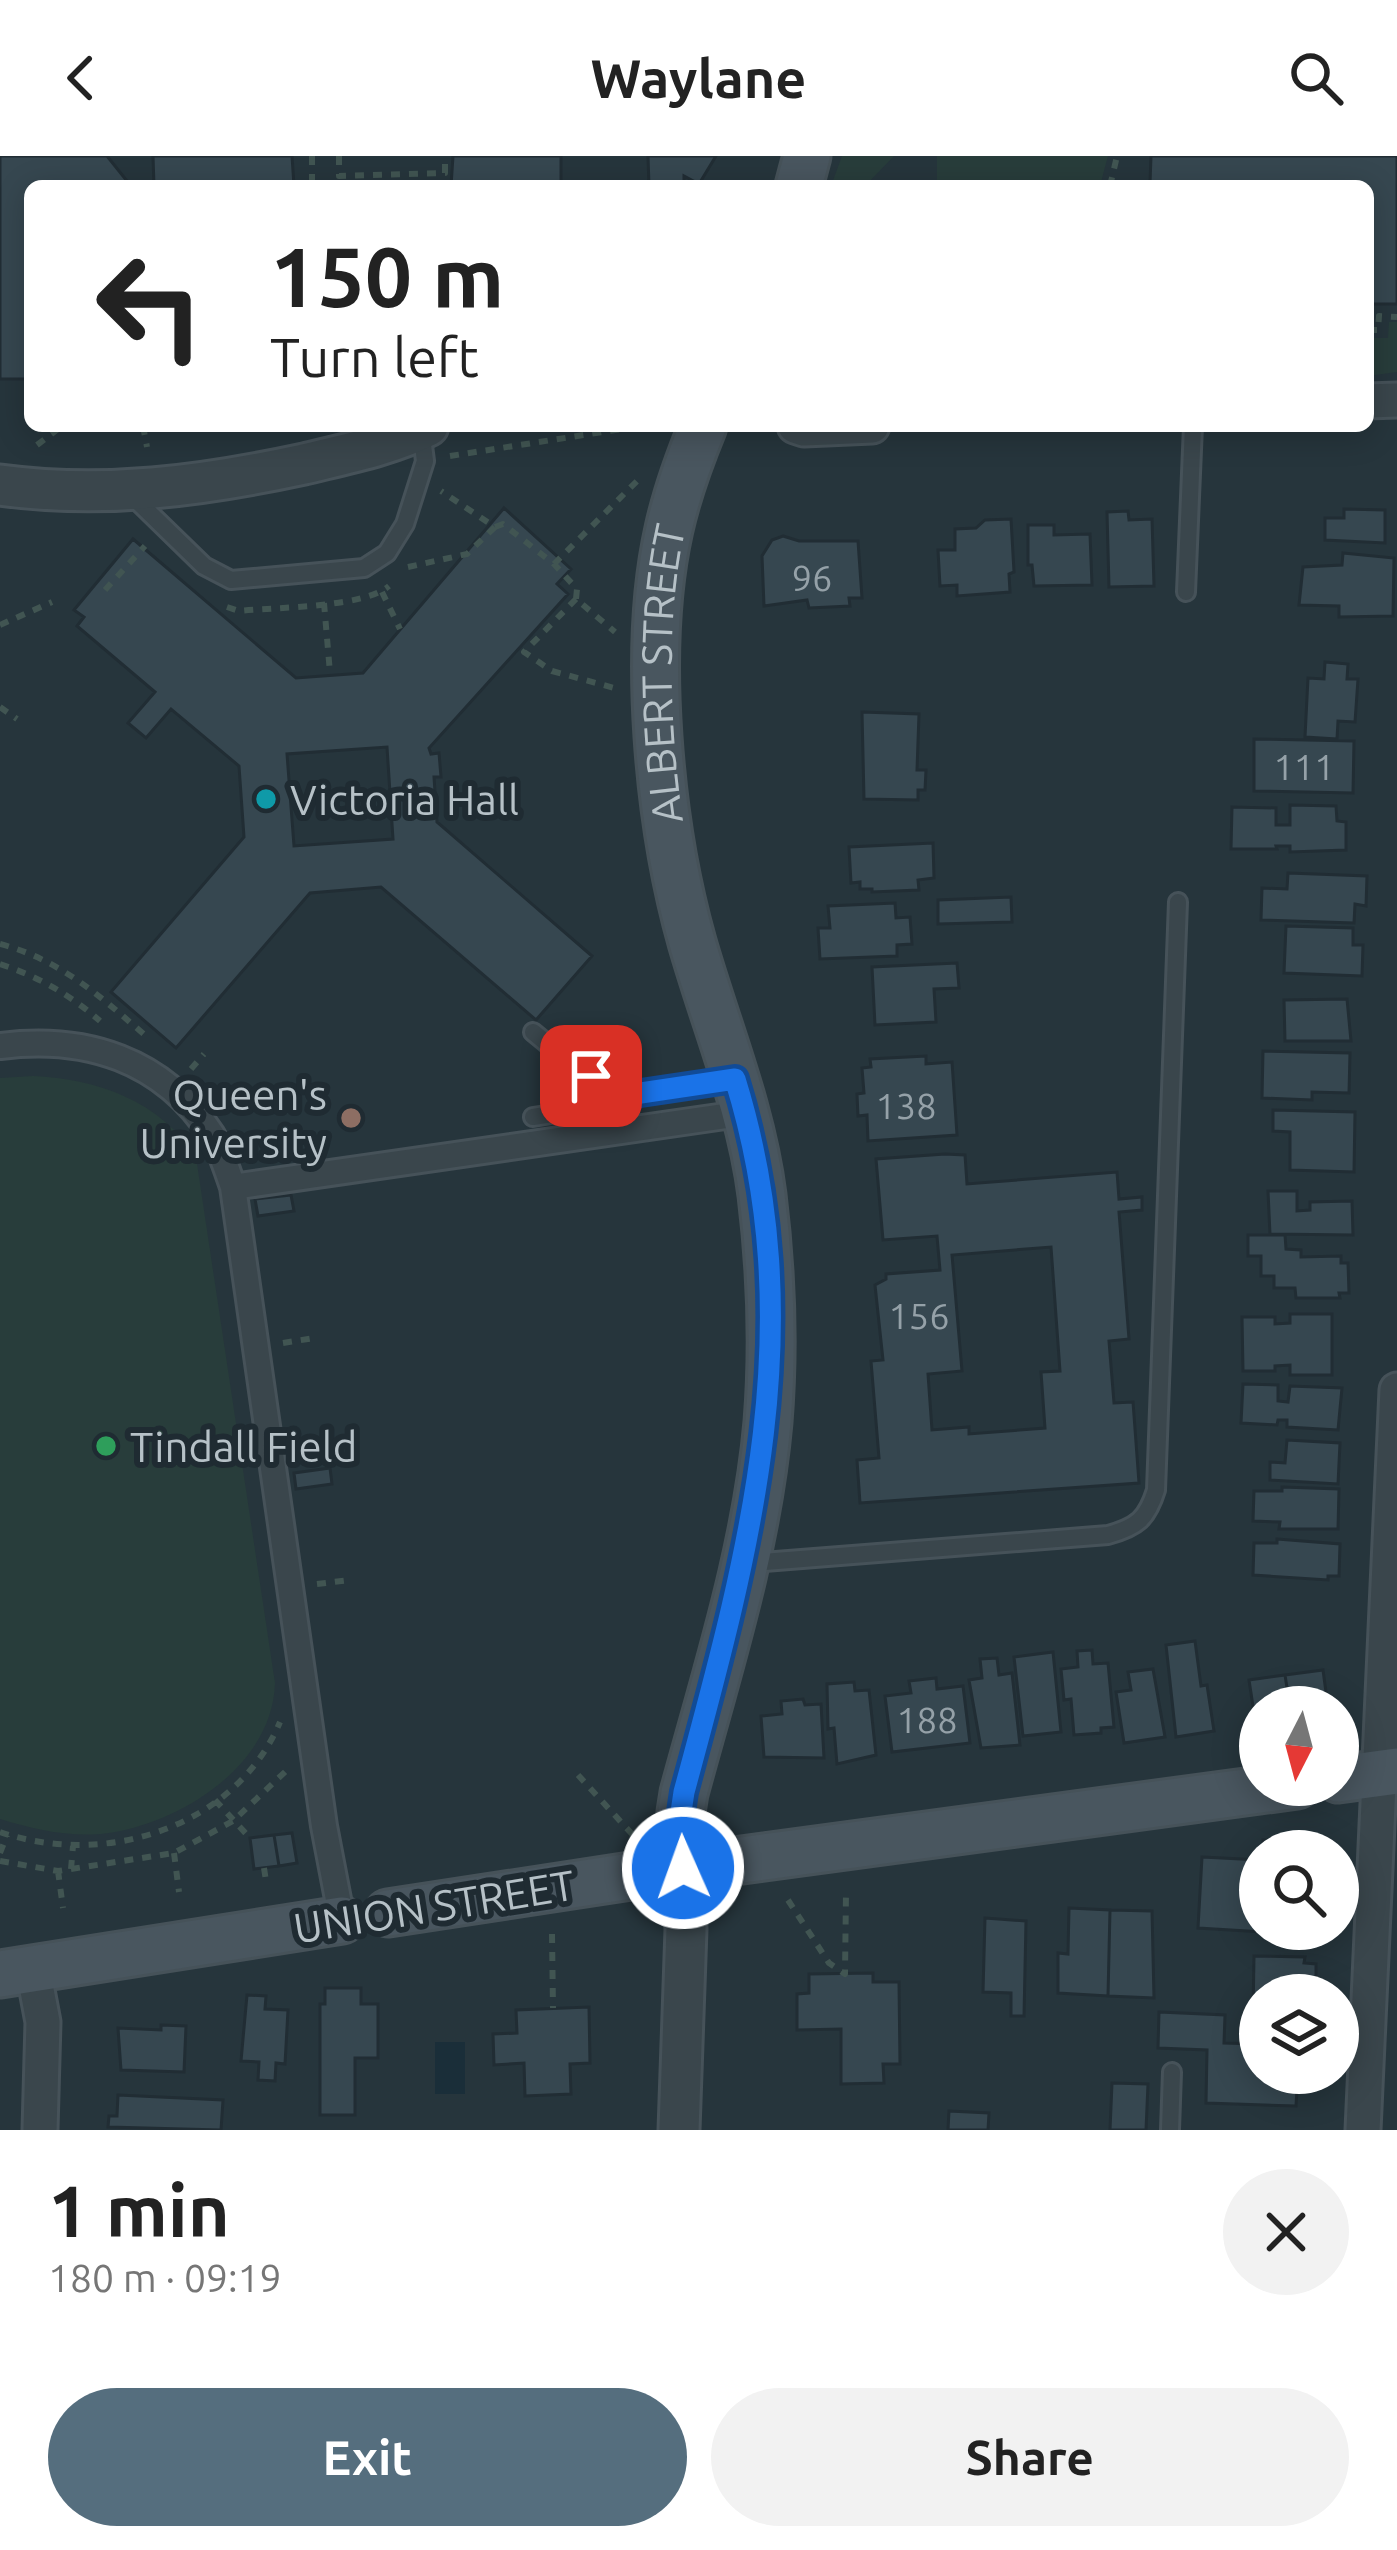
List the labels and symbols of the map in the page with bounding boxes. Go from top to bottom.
street label: ALBERT STREET [632,520,693,827]
house number: 96 [792,557,832,598]
house number: 111 [1274,746,1334,787]
place label: Victoria Hall [290,776,519,823]
marker: Victoria Hall [253,786,279,812]
pin [540,1025,642,1127]
place label: Queen's University [139,1071,327,1166]
house number: 138 [876,1085,936,1126]
marker: Queen's University [338,1105,364,1131]
house number: 156 [889,1295,949,1336]
place label: Tindall Field [130,1423,357,1470]
marker: Tindall Field [93,1433,119,1459]
north arrow [1239,1686,1359,1806]
house number: 188 [897,1699,957,1740]
position arrow [620,1805,746,1931]
street label: UNION STREET [290,1861,578,1951]

